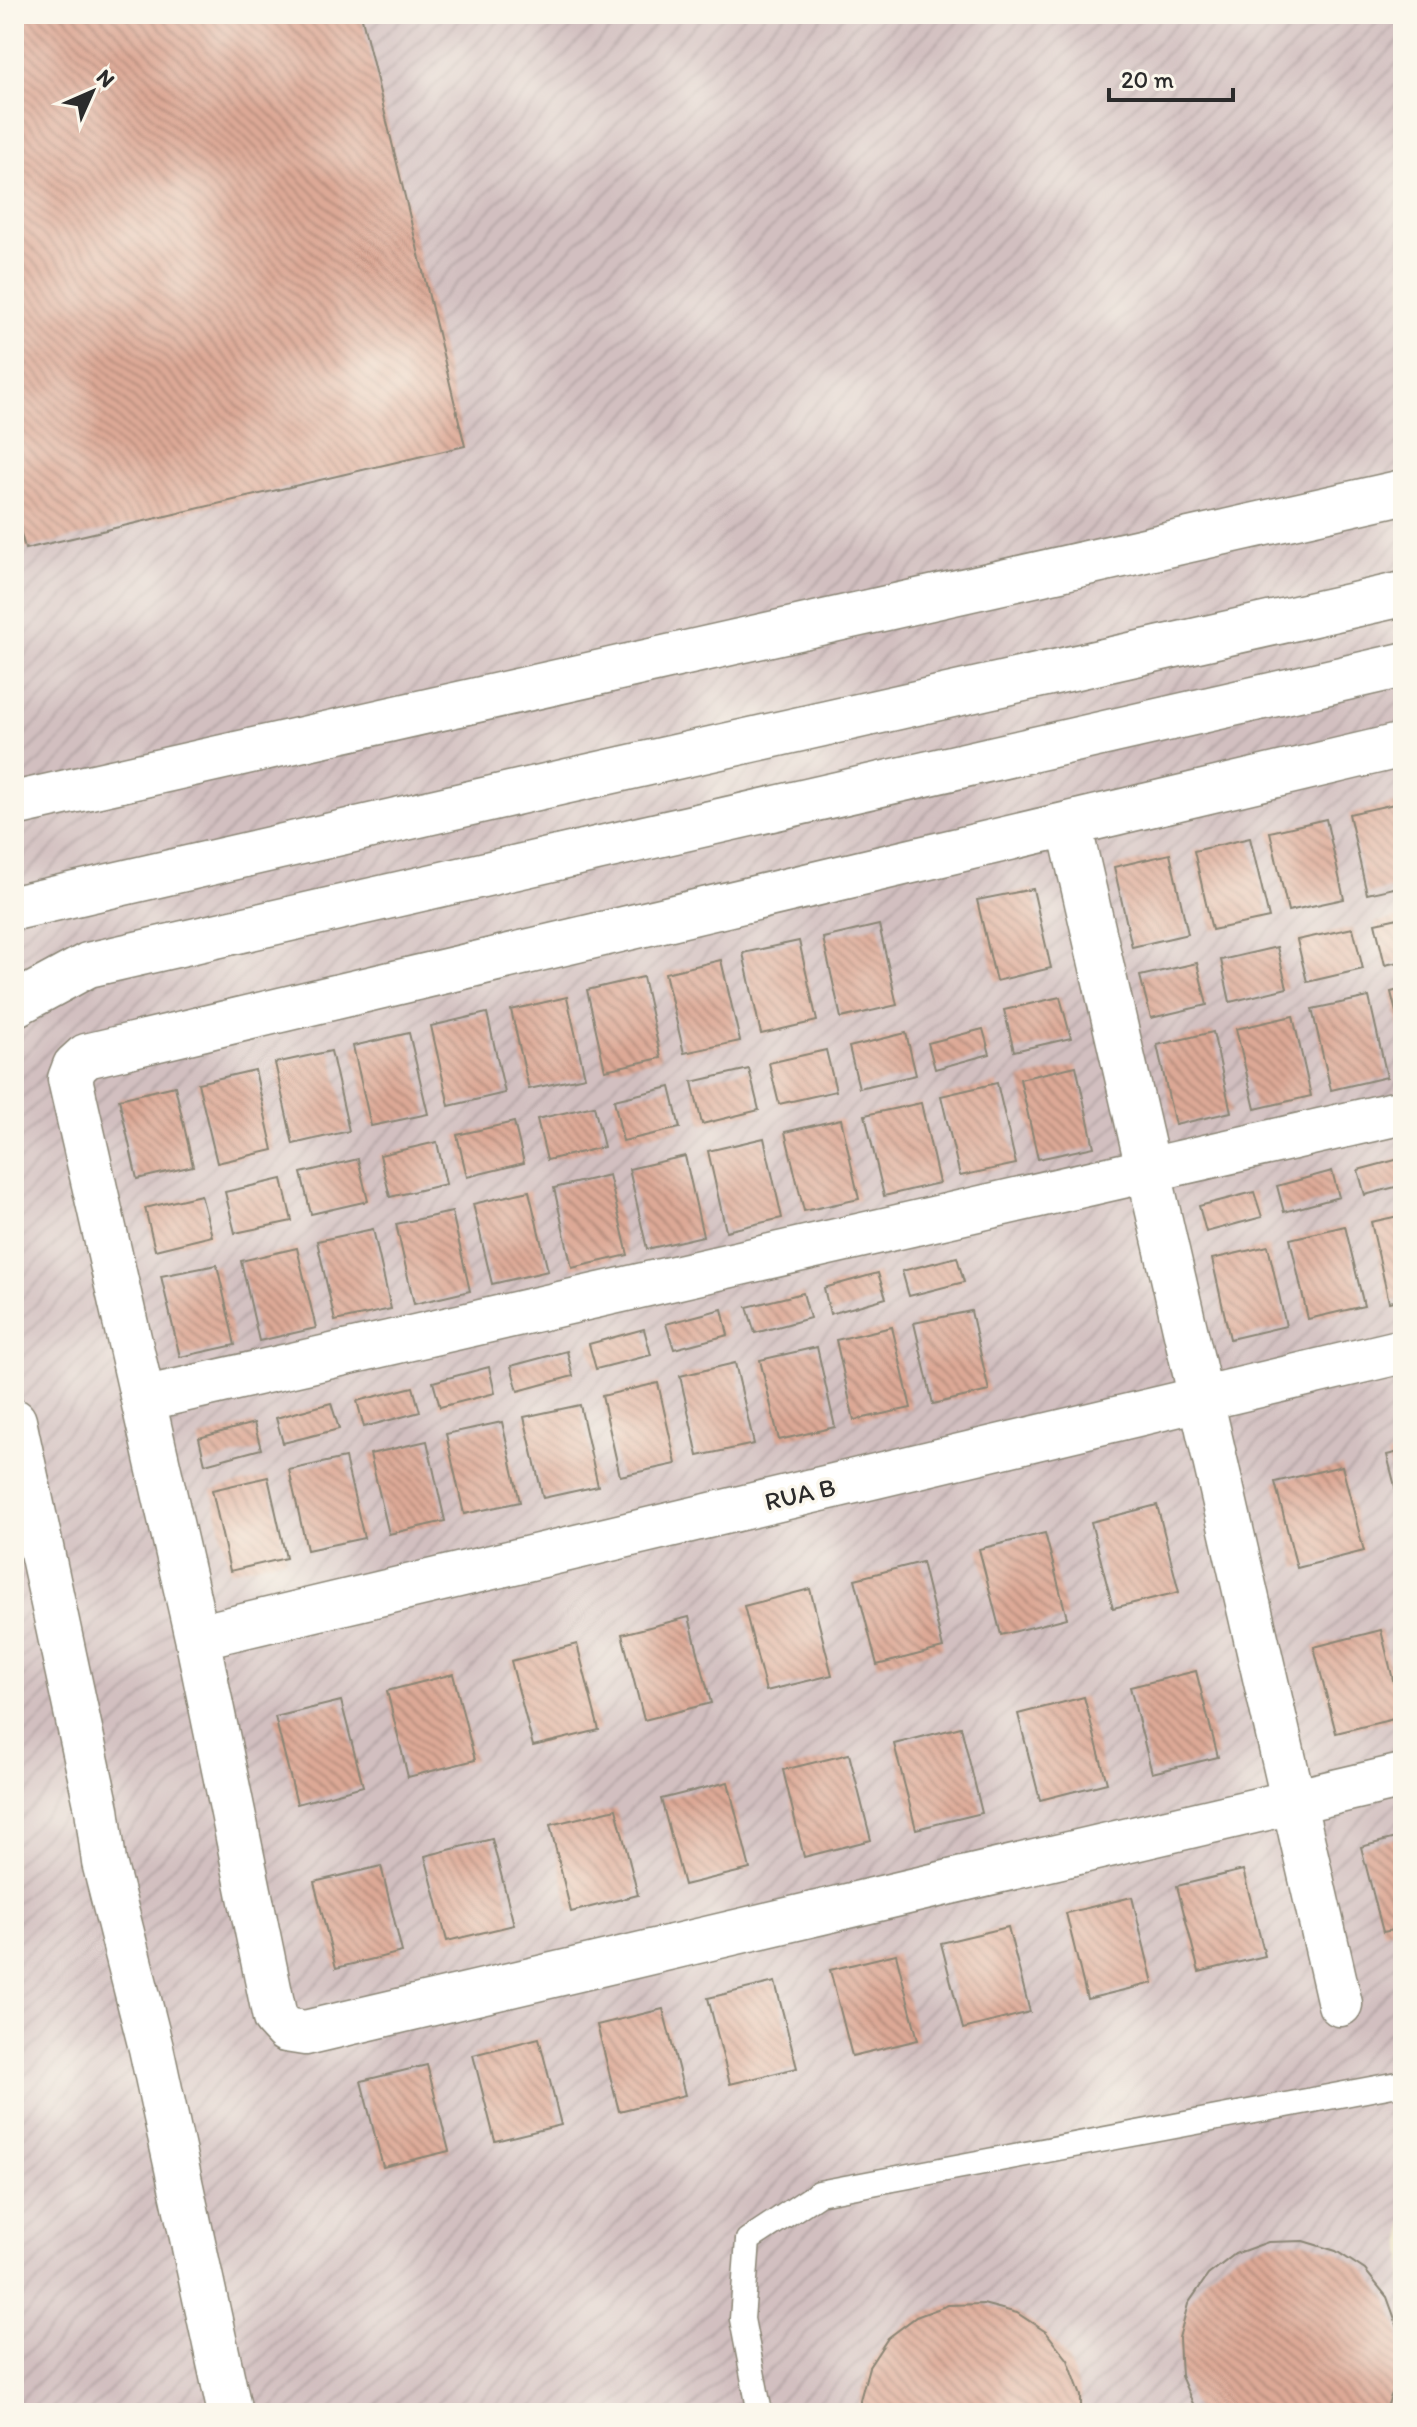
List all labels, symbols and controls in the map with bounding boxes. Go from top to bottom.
north arrow [52,52,132,132]
scale bar [1109,52,1233,102]
text: N [91,63,121,93]
text: 20 m [1121,65,1174,94]
street label: RUA B [761,1470,839,1518]

